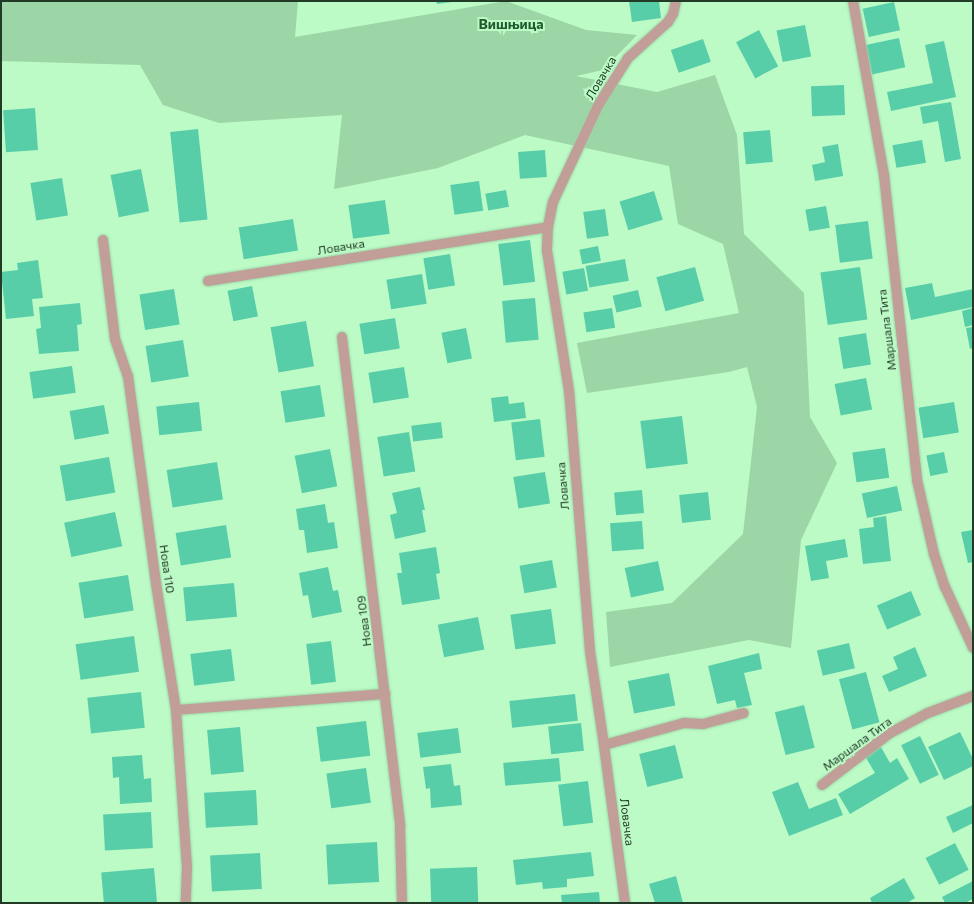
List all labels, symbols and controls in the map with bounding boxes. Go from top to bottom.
district label: Вишњица [478,16,544,32]
street label: Ловачка [583,54,619,102]
street label: Ловачка [316,236,366,258]
street label: Маршала Тита [875,289,899,371]
street label: Ловачка [554,462,572,510]
street label: Нова 110 [156,544,178,594]
street label: Нова 109 [354,595,374,647]
street label: Маршала Тита [820,714,894,774]
street label: Ловачка [617,797,637,847]

